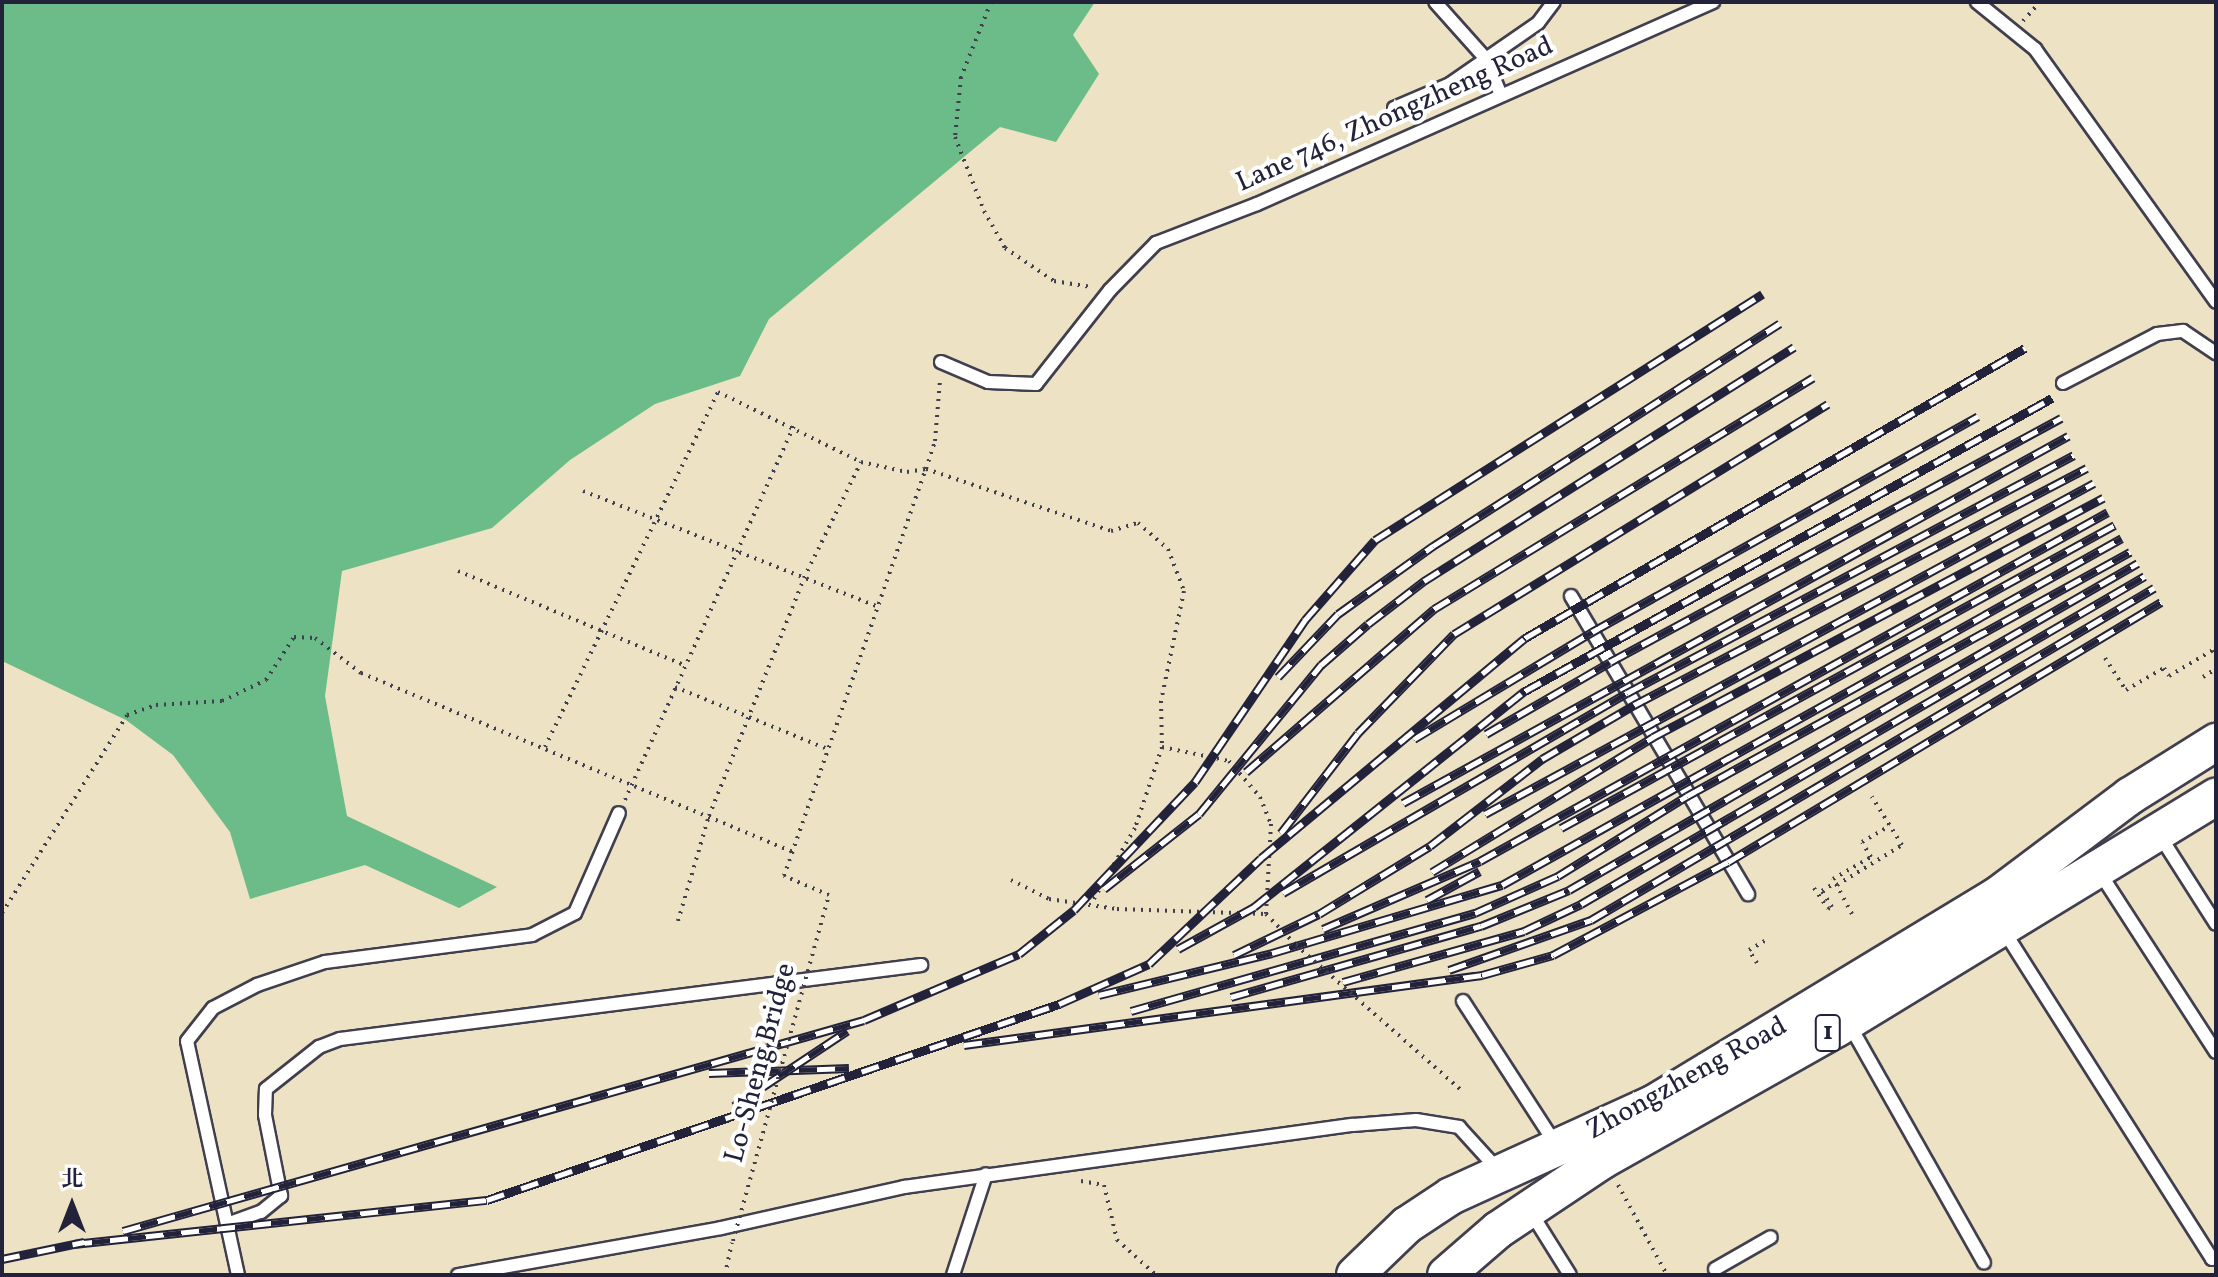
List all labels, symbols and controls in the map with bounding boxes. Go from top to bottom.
street label: Lane 746, Zhongzheng Road [1231,30,1559,200]
street label: Lo-Sheng Bridge [718,959,804,1167]
street label: Zhongzheng Road [1581,1010,1793,1148]
road number: 1 [1814,1011,1842,1055]
north arrow [32,1165,112,1245]
text: 北 [61,1165,83,1196]

